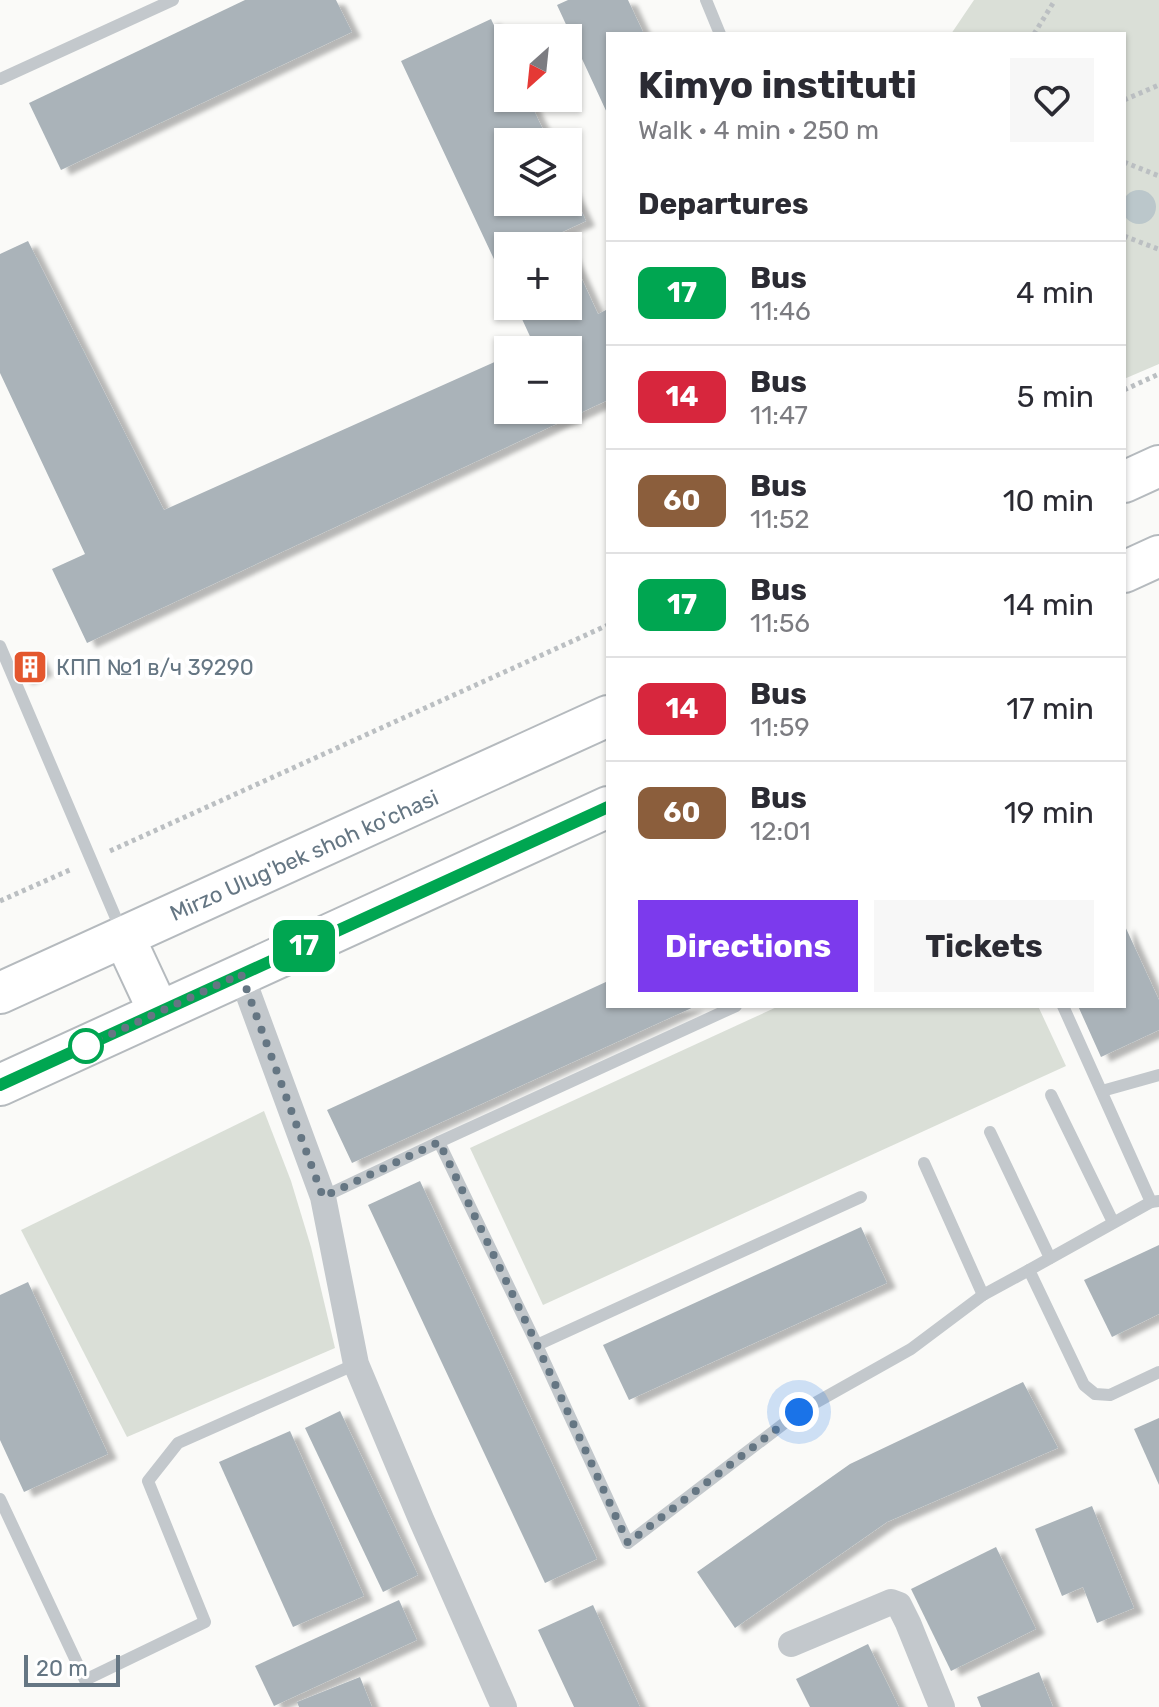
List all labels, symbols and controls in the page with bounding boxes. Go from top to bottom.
north arrow [494,24,582,112]
map controls [494,24,582,424]
button: heart [1010,58,1094,142]
text: Kimyo instituti [638,62,917,108]
text: Walk · 4 min · 250 m [638,115,879,146]
button: layers [494,128,582,216]
text: Departures [638,186,809,222]
button: + [494,232,582,320]
text: Bus [750,260,807,296]
text: 4 min [1016,275,1094,311]
text: 17 [667,276,697,309]
text: 11:46 [750,296,811,327]
button: − [494,336,582,424]
text: Bus [750,364,807,400]
text: 5 min [1017,379,1094,415]
text: 14 [665,380,699,413]
text: 11:47 [750,400,808,431]
text: Bus [750,468,807,504]
text: 10 min [1003,483,1094,519]
text: 60 [663,484,701,517]
text: 11:52 [750,504,810,535]
text: Bus [750,572,807,608]
text: 14 min [1003,587,1094,623]
text: 17 [667,588,697,621]
text: 11:56 [750,608,810,639]
building icon: КПП №1 в/ч 39290 [11,648,49,686]
place label: КПП №1 в/ч 39290 [56,654,254,681]
text: Bus [750,676,807,712]
text: 17 min [1006,691,1094,727]
text: 14 [665,692,699,725]
text: 11:59 [750,712,810,743]
text: Bus [750,780,807,816]
street label: Mirzo Ulug'bek shoh ko'chasi [166,784,443,927]
text: 19 min [1004,795,1094,831]
text: 60 [663,796,701,829]
text: 12:01 [750,816,811,847]
button: Directions [638,900,858,992]
button: Tickets [874,900,1094,992]
line badge: 17 [268,920,340,972]
text: 17 [289,929,319,962]
unlabelled marker [69,1029,103,1063]
your location [779,1392,819,1432]
scale bar [24,1651,120,1687]
text: 20 m [36,1655,88,1682]

